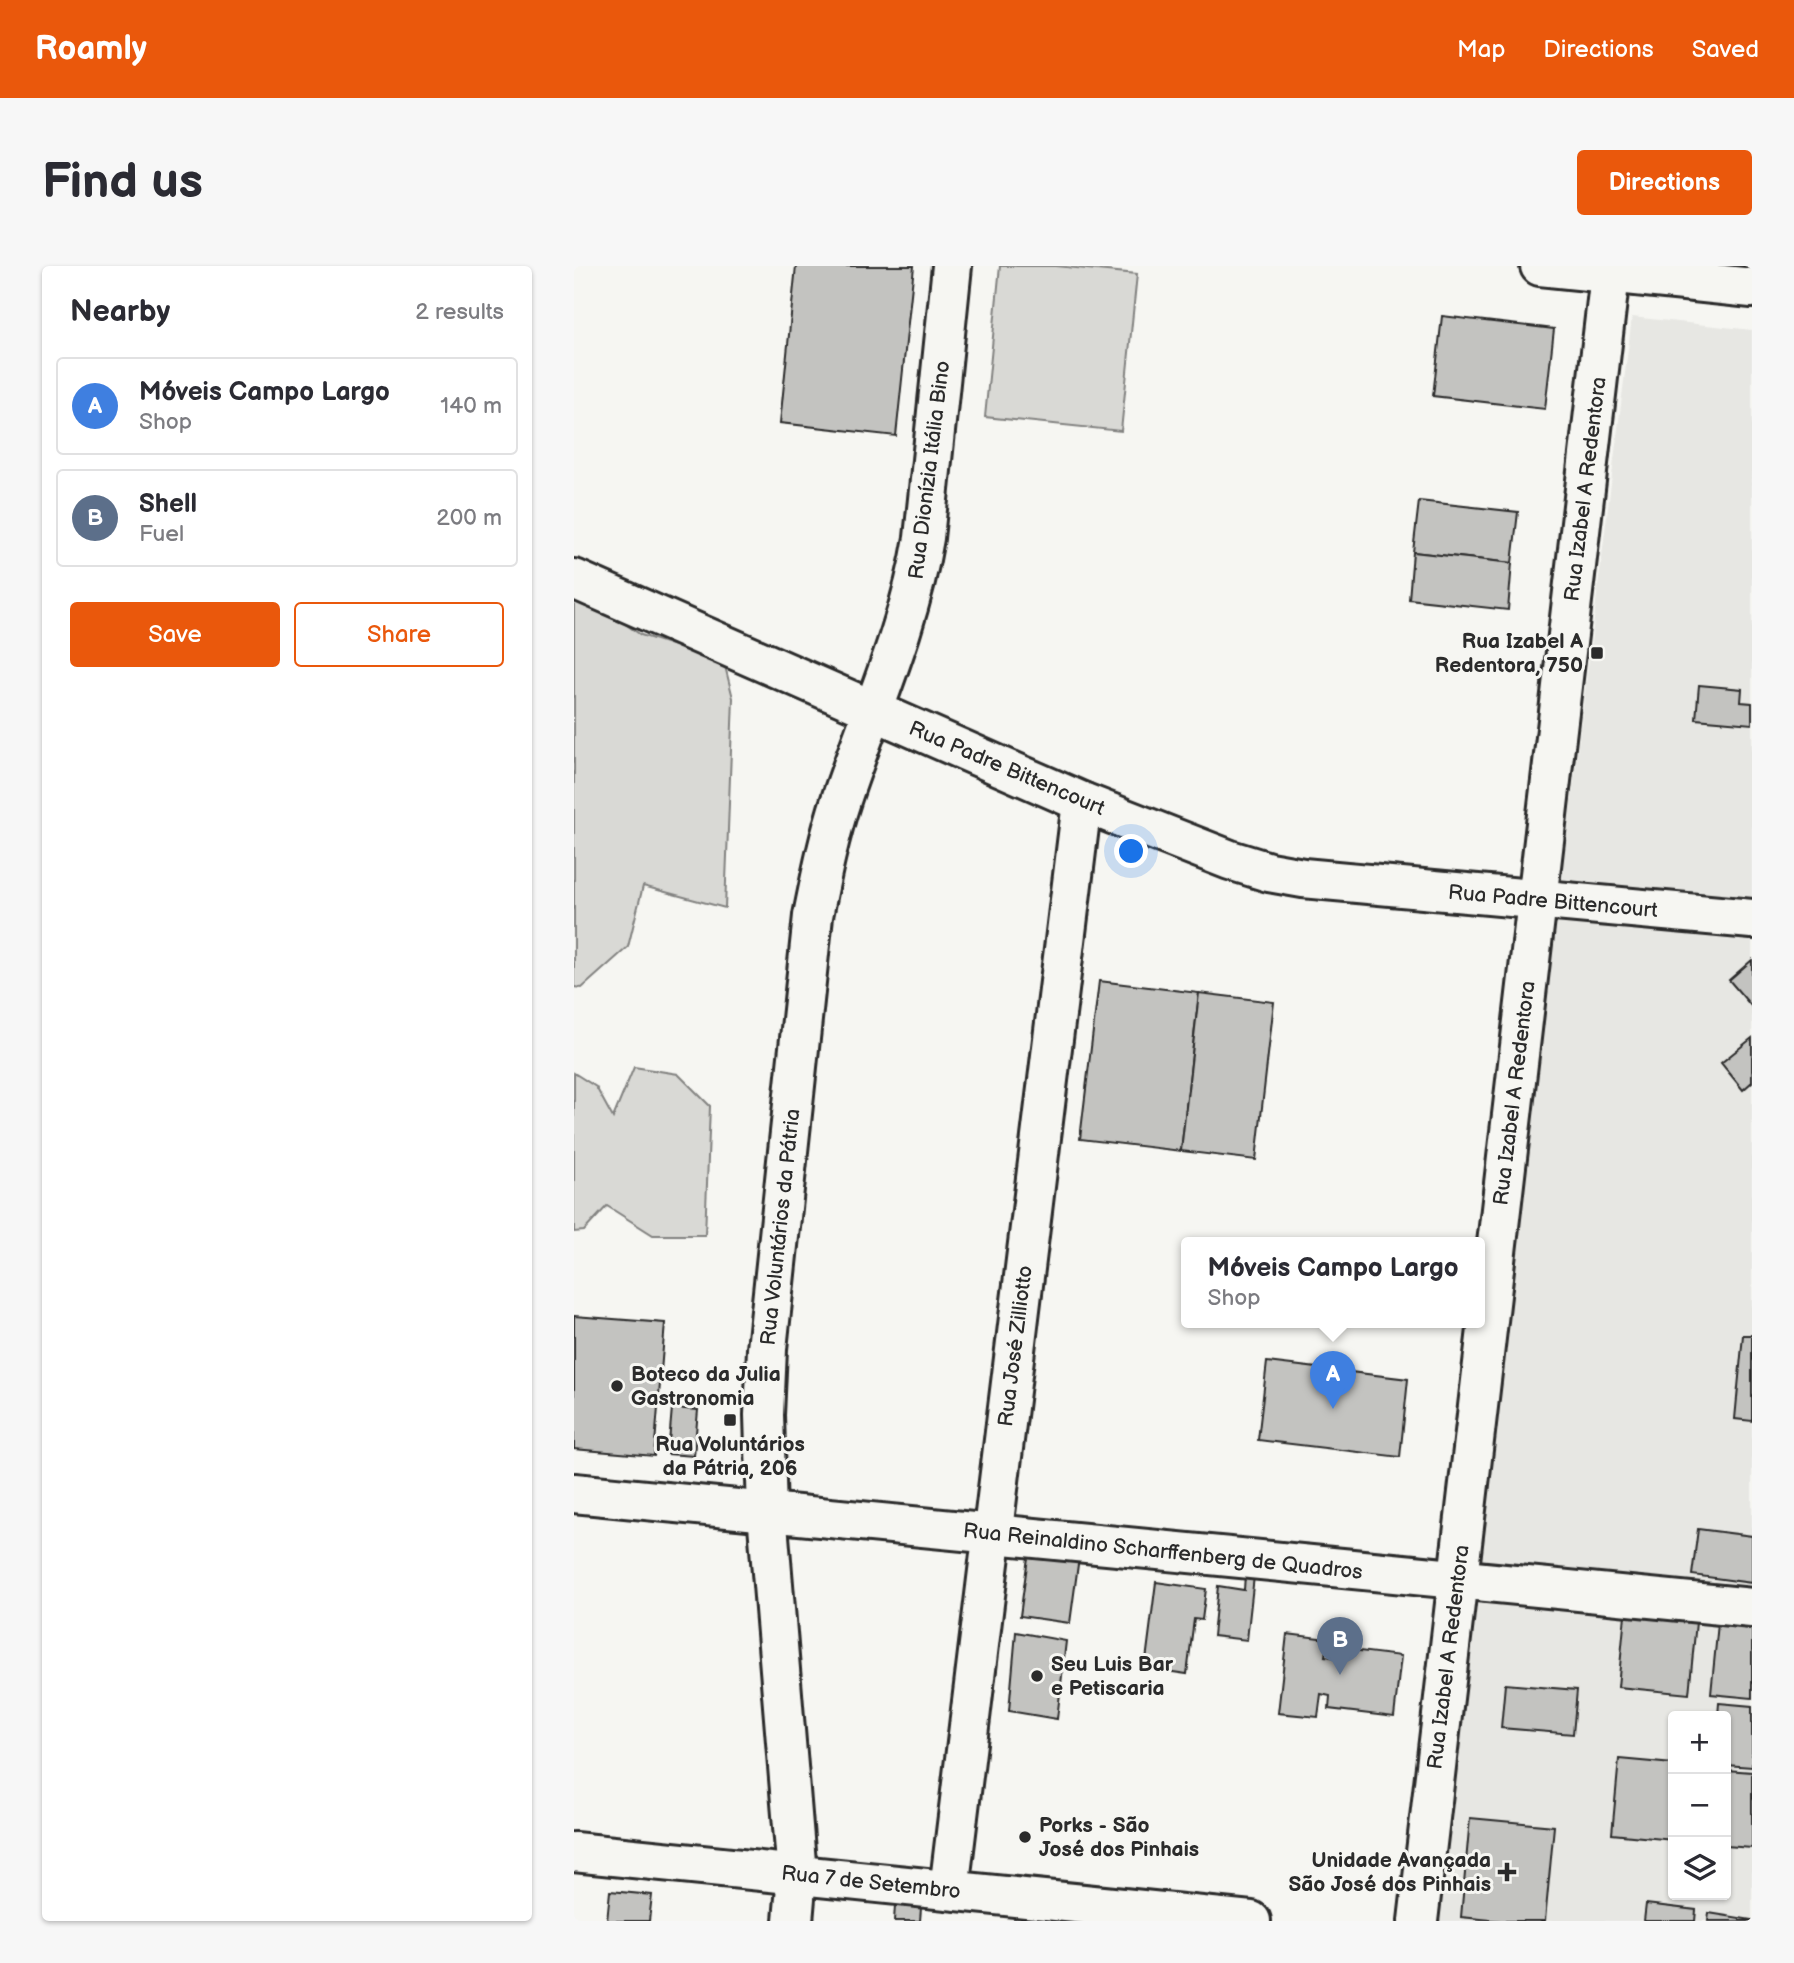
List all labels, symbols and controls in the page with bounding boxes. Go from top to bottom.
text: Roamly [35,29,147,69]
text: Map [1457,35,1505,64]
text: Directions [1543,35,1654,64]
text: Saved [1692,35,1759,64]
button: Directions [1577,150,1752,215]
text: Find us [42,153,203,212]
text: Nearby [70,294,170,330]
text: 2 results [415,298,504,326]
street label: Rua Dionízia Itália Bino [904,359,955,581]
street label: Rua Izabel A Redentora [1559,375,1612,603]
text: Móveis Campo Largo [139,377,390,408]
text: A [88,392,102,420]
text: 140 m [440,392,502,420]
text: Shop [139,408,192,436]
text: Shell [139,489,197,520]
text: B [87,504,103,532]
text: 200 m [436,504,502,532]
text: Fuel [139,520,184,548]
button: Save [70,602,280,667]
button: Share [294,602,504,667]
place label: Rua Izabel A Redentora, 750 [1435,629,1583,678]
marker: Rua Izabel A Redentora, 750 [1589,645,1605,661]
street label: Rua Padre Bittencourt [905,716,1109,821]
your location [1114,834,1148,868]
street label: Rua Padre Bittencourt [1447,880,1659,923]
street label: Rua Izabel A Redentora [1488,979,1541,1207]
street label: Rua Voluntários da Pátria [756,1107,805,1347]
popup [1181,1237,1485,1328]
text: Móveis Campo Largo [1208,1253,1458,1284]
street label: Rua José Zilliotto [993,1264,1038,1428]
text: Shop [1208,1284,1261,1312]
pin: A [1310,1351,1356,1409]
place label: Boteco da Julia Gastronomia [631,1362,781,1411]
marker: Boteco da Julia Gastronomia [609,1378,625,1394]
marker: Rua Voluntários da Pátria, 206 [722,1412,738,1428]
place label: Rua Voluntários da Pátria, 206 [655,1432,805,1481]
street label: Rua Reinaldino Scharffenberg de Quadros [962,1518,1364,1585]
street label: Rua Izabel A Redentora [1422,1543,1475,1771]
pin: B [1317,1617,1363,1675]
place label: Seu Luis Bar e Petiscaria [1051,1652,1174,1701]
marker: Seu Luis Bar e Petiscaria [1029,1668,1045,1684]
map controls [1668,1711,1731,1900]
button: + [1668,1711,1731,1774]
button: − [1668,1774,1731,1837]
place label: Porks - São José dos Pinhais [1039,1813,1199,1862]
marker: Porks - São José dos Pinhais [1017,1829,1033,1845]
button: layers [1668,1837,1731,1900]
place label: Unidade Avançada São José dos Pinhais [1288,1848,1491,1897]
street label: Rua 7 de Setembro [780,1861,962,1904]
marker: Unidade Avançada São José dos Pinhais [1497,1862,1517,1882]

